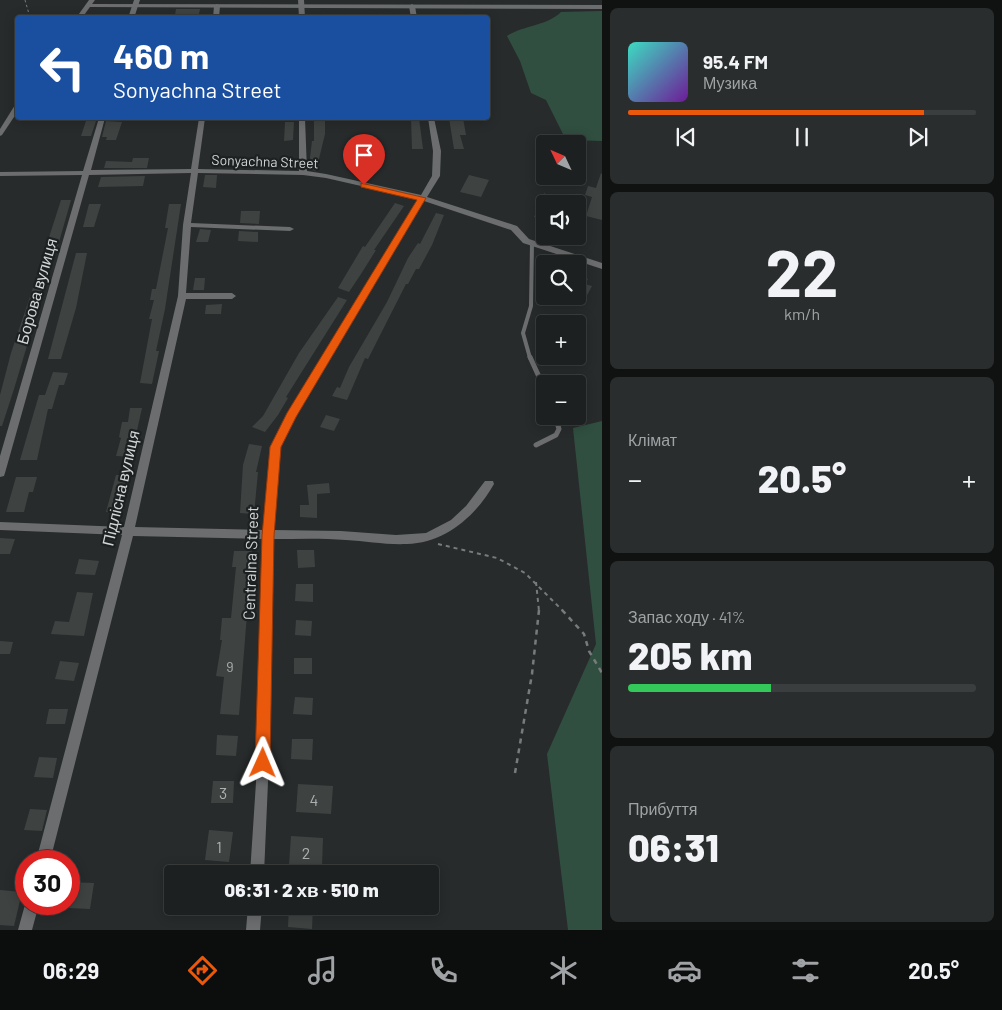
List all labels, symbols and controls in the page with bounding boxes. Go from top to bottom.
text: 460 m [113,34,209,76]
icon: left [30,35,95,100]
text: 95.4 FM [703,50,768,73]
text: Музика [703,73,757,92]
text: Sonyachna Street [113,76,282,102]
icon: previous [672,123,700,151]
icon: pause [788,123,816,151]
icon: next [904,123,932,151]
pin [343,134,385,185]
north arrow [536,135,586,185]
map controls [536,135,586,425]
icon: arrive [350,141,378,169]
street label: Sonyachna Street [211,151,319,171]
button: sound [536,195,586,245]
text: 22 [766,232,838,310]
street label: Борова вулиця [12,236,60,346]
button: search [536,255,586,305]
text: km/h [784,304,820,323]
button: + [536,315,586,365]
button: − [536,375,586,425]
street label: Підлісна вулиця [97,428,143,548]
text: Клімат [628,430,677,449]
text: 20.5° [758,455,846,501]
text: − [628,462,642,496]
text: + [962,462,976,496]
street label: Centralna Street [239,506,261,620]
text: Запас ходу · 41% [628,607,745,626]
text: 205 km [628,632,752,678]
house number: 9 [226,658,234,675]
position arrow [236,736,288,788]
house number: 3 [219,783,227,802]
house number: 4 [310,790,318,809]
text: Прибуття [628,799,697,818]
text: 06:31 [628,824,719,870]
house number: 1 [216,837,222,856]
house number: 2 [302,843,310,862]
speed limit sign: 30 [15,850,80,915]
text: 06:31 · 2 хв · 510 m [224,878,379,901]
icon: directions [185,953,220,988]
icon: music [305,953,340,988]
icon: phone [426,953,461,988]
icon: climate [546,953,581,988]
icon: car [667,953,702,988]
icon: filters [788,953,823,988]
text: 06:29 [43,957,99,983]
text: 20.5° [908,957,959,983]

